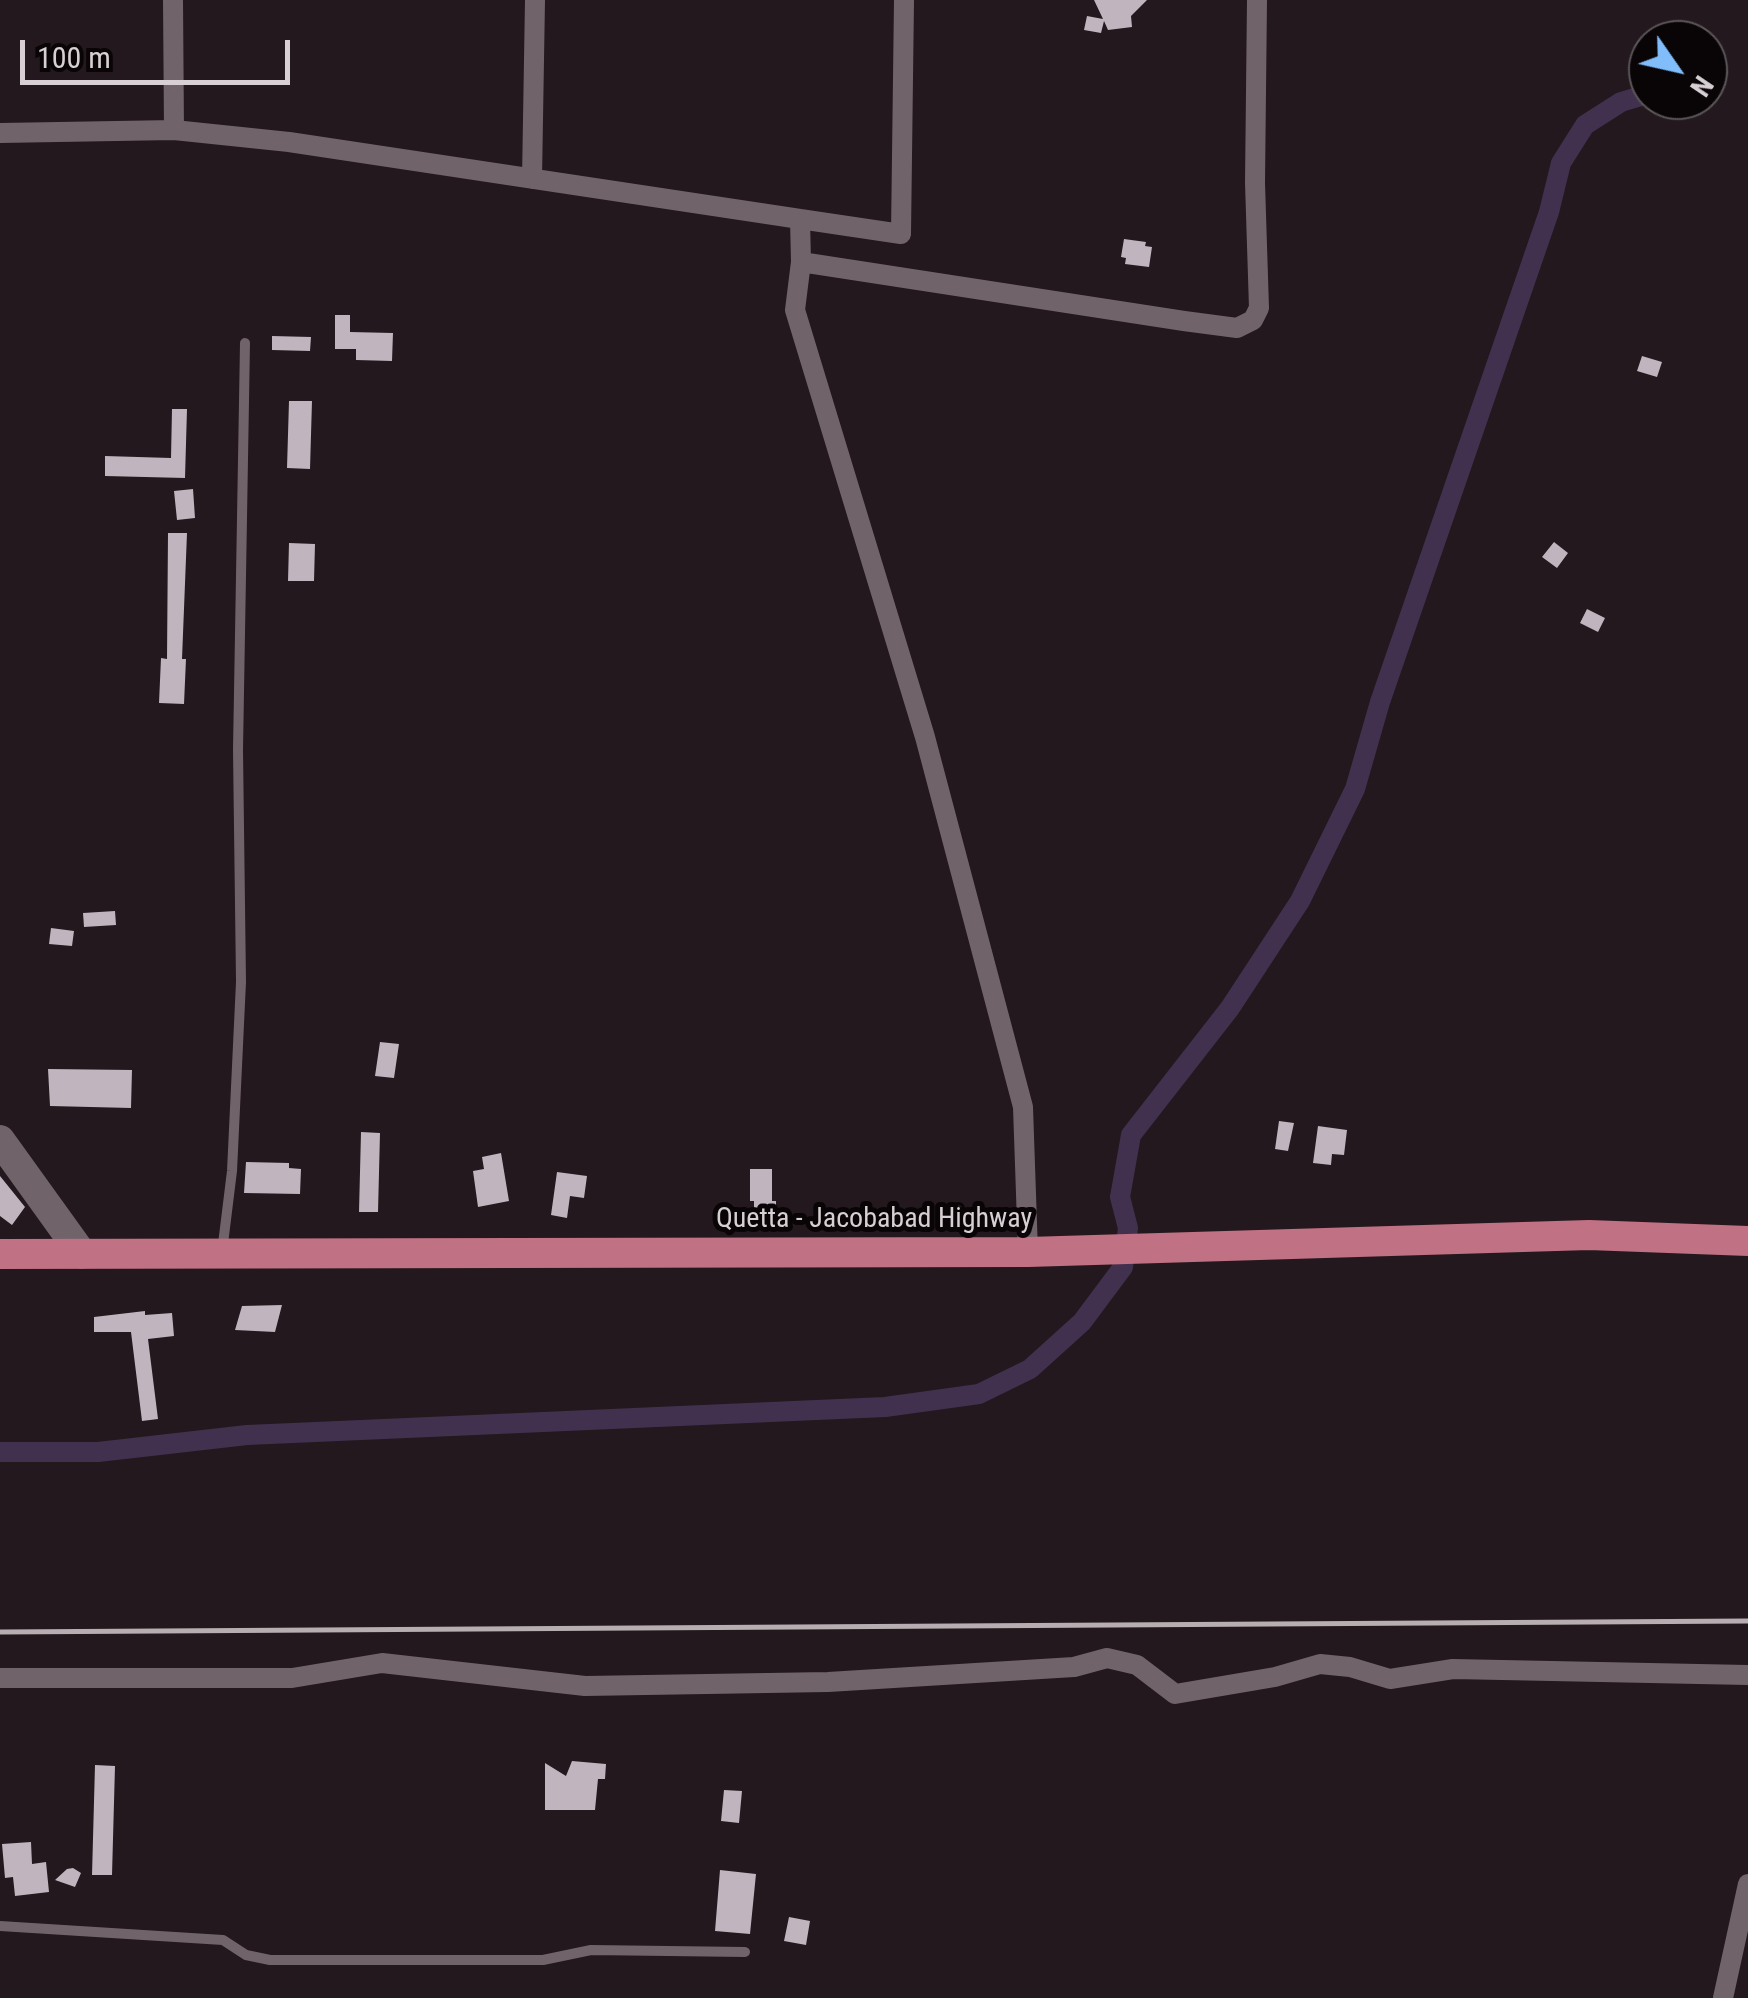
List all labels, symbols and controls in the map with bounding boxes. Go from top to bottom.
scale bar [25,20,295,82]
north arrow [1628,20,1728,120]
text: 100 m [37,40,111,75]
text: N [1683,70,1720,102]
street label: Quetta - Jacobabad Highway [716,1203,1032,1237]

